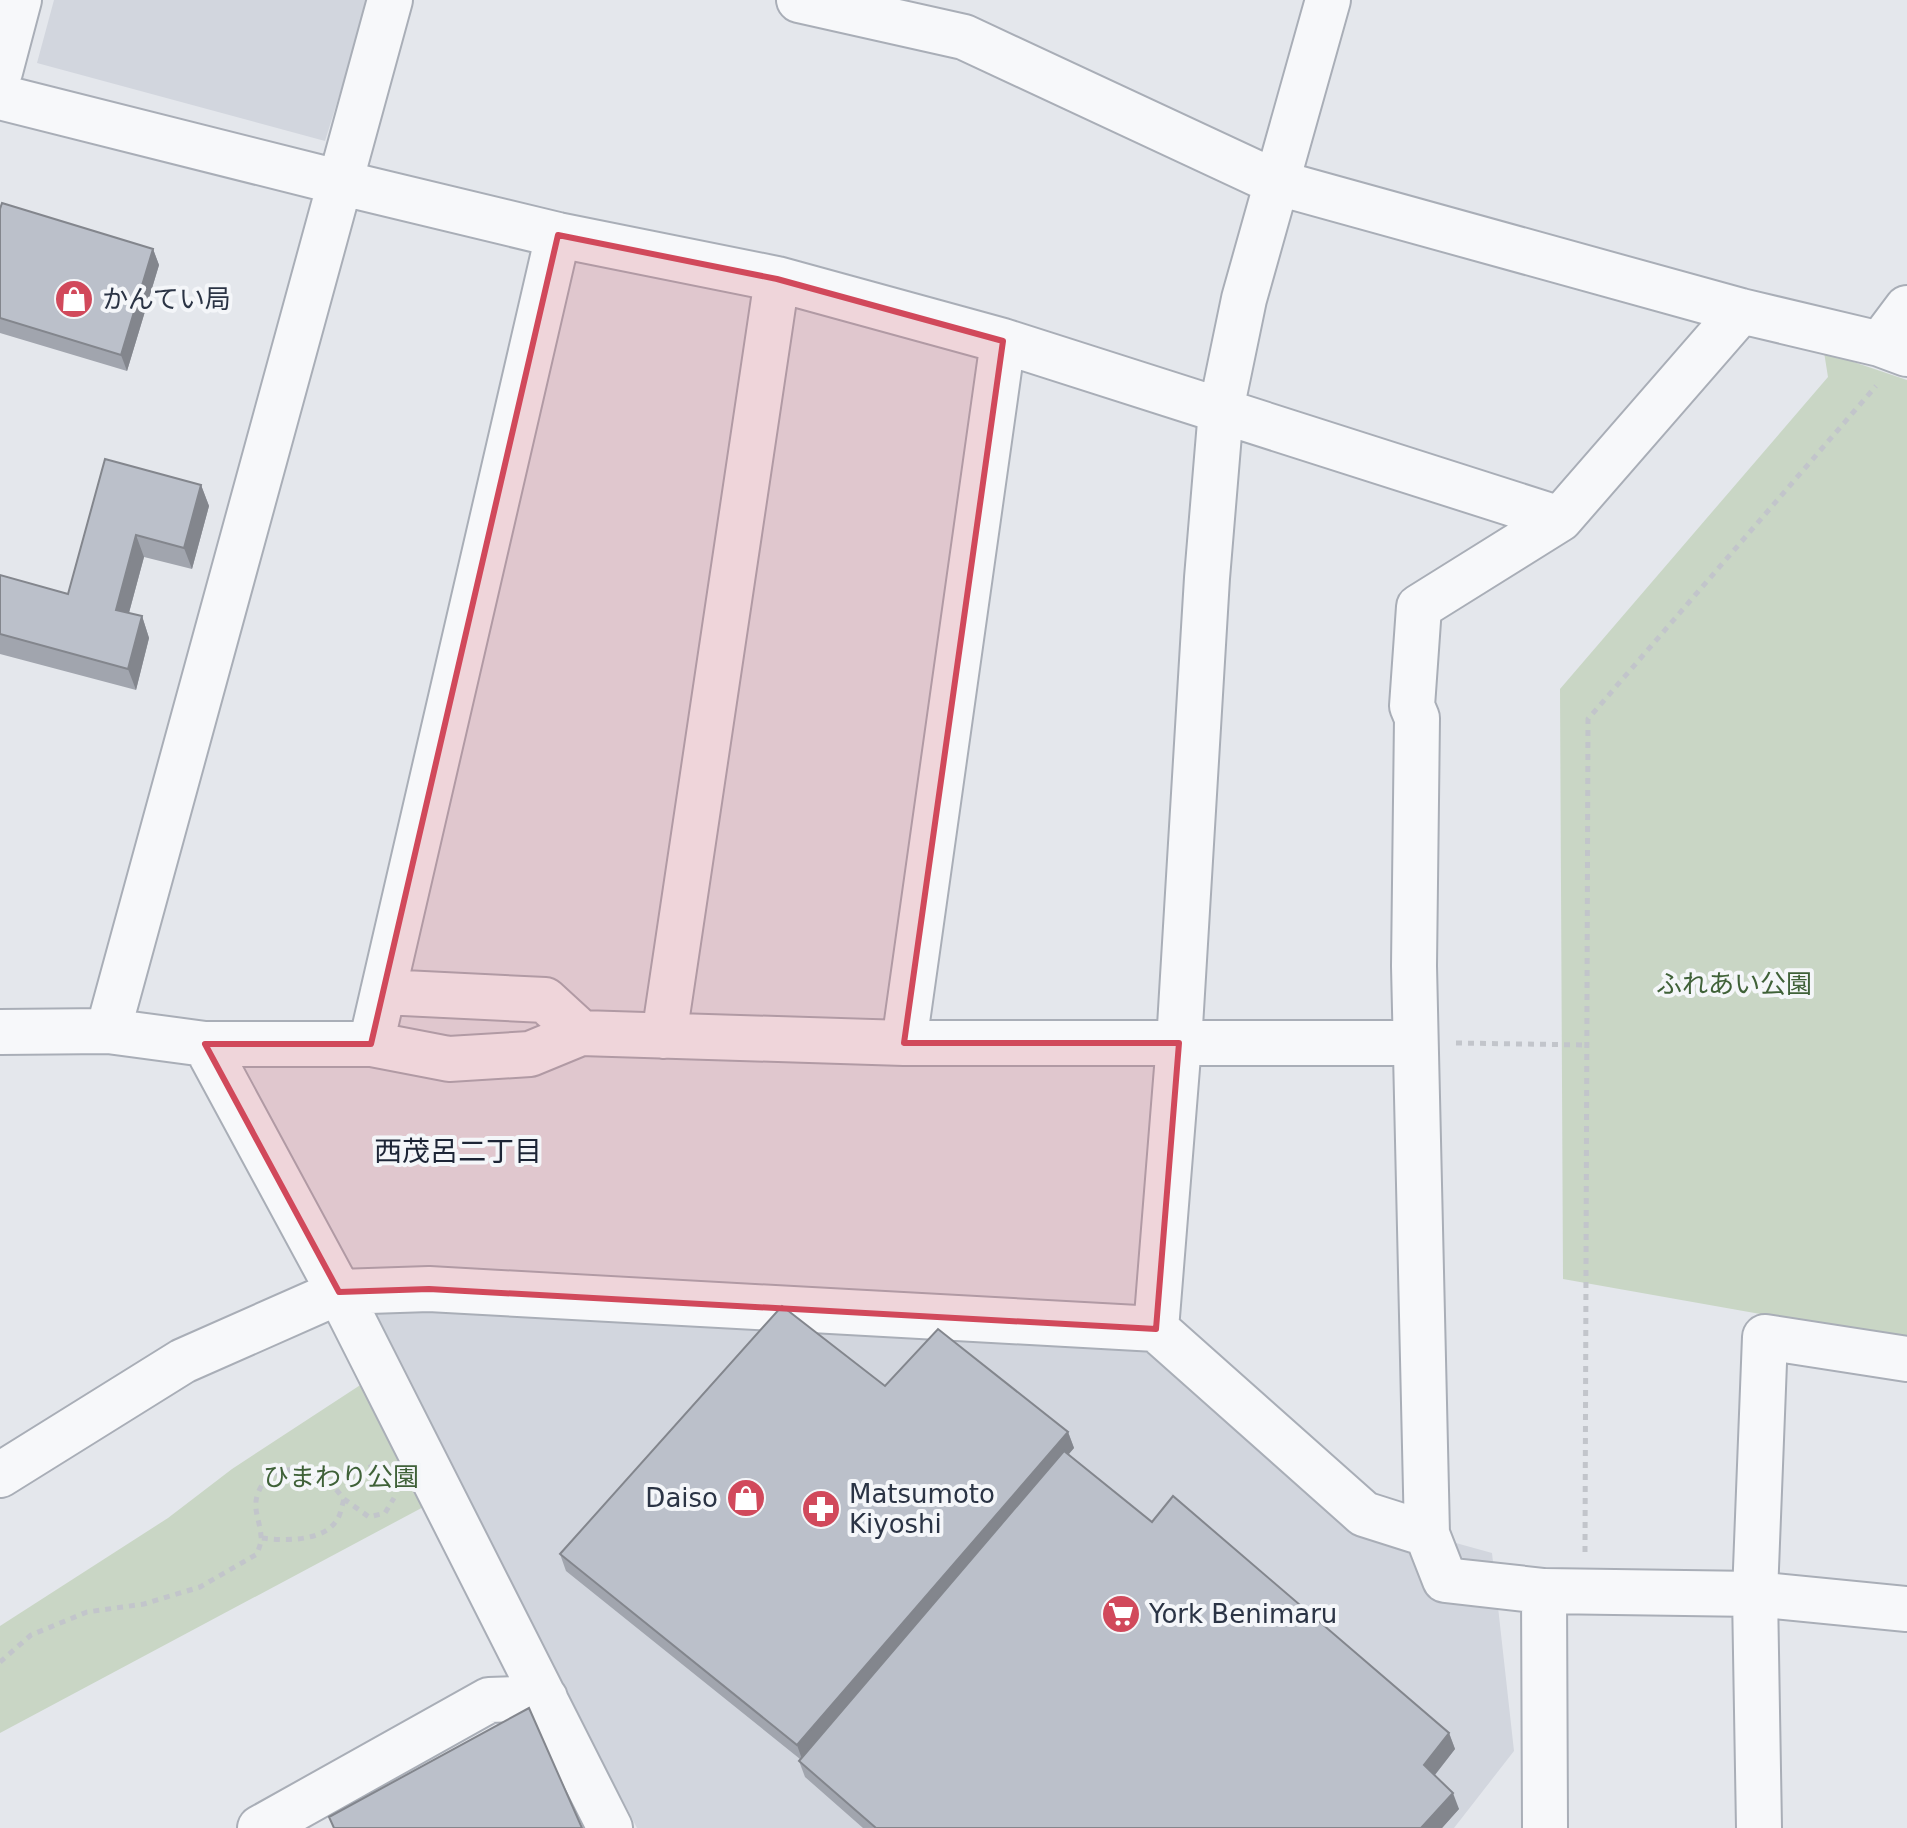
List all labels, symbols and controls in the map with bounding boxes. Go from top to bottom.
shop icon: かんてい局 [53,278,95,320]
place label: かんてい局 [102,284,231,314]
park label: ふれあい公園 [1656,969,1812,999]
district label: 西茂呂二丁目 [374,1135,542,1168]
park label: ひまわり公園 [263,1462,419,1492]
shop icon: Daiso [725,1477,767,1519]
place label: Matsumoto Kiyoshi [849,1479,995,1539]
place label: Daiso [645,1483,718,1513]
pharmacy icon: Matsumoto Kiyoshi [800,1488,842,1530]
supermarket icon: York Benimaru [1100,1593,1142,1635]
place label: York Benimaru [1148,1599,1337,1629]

